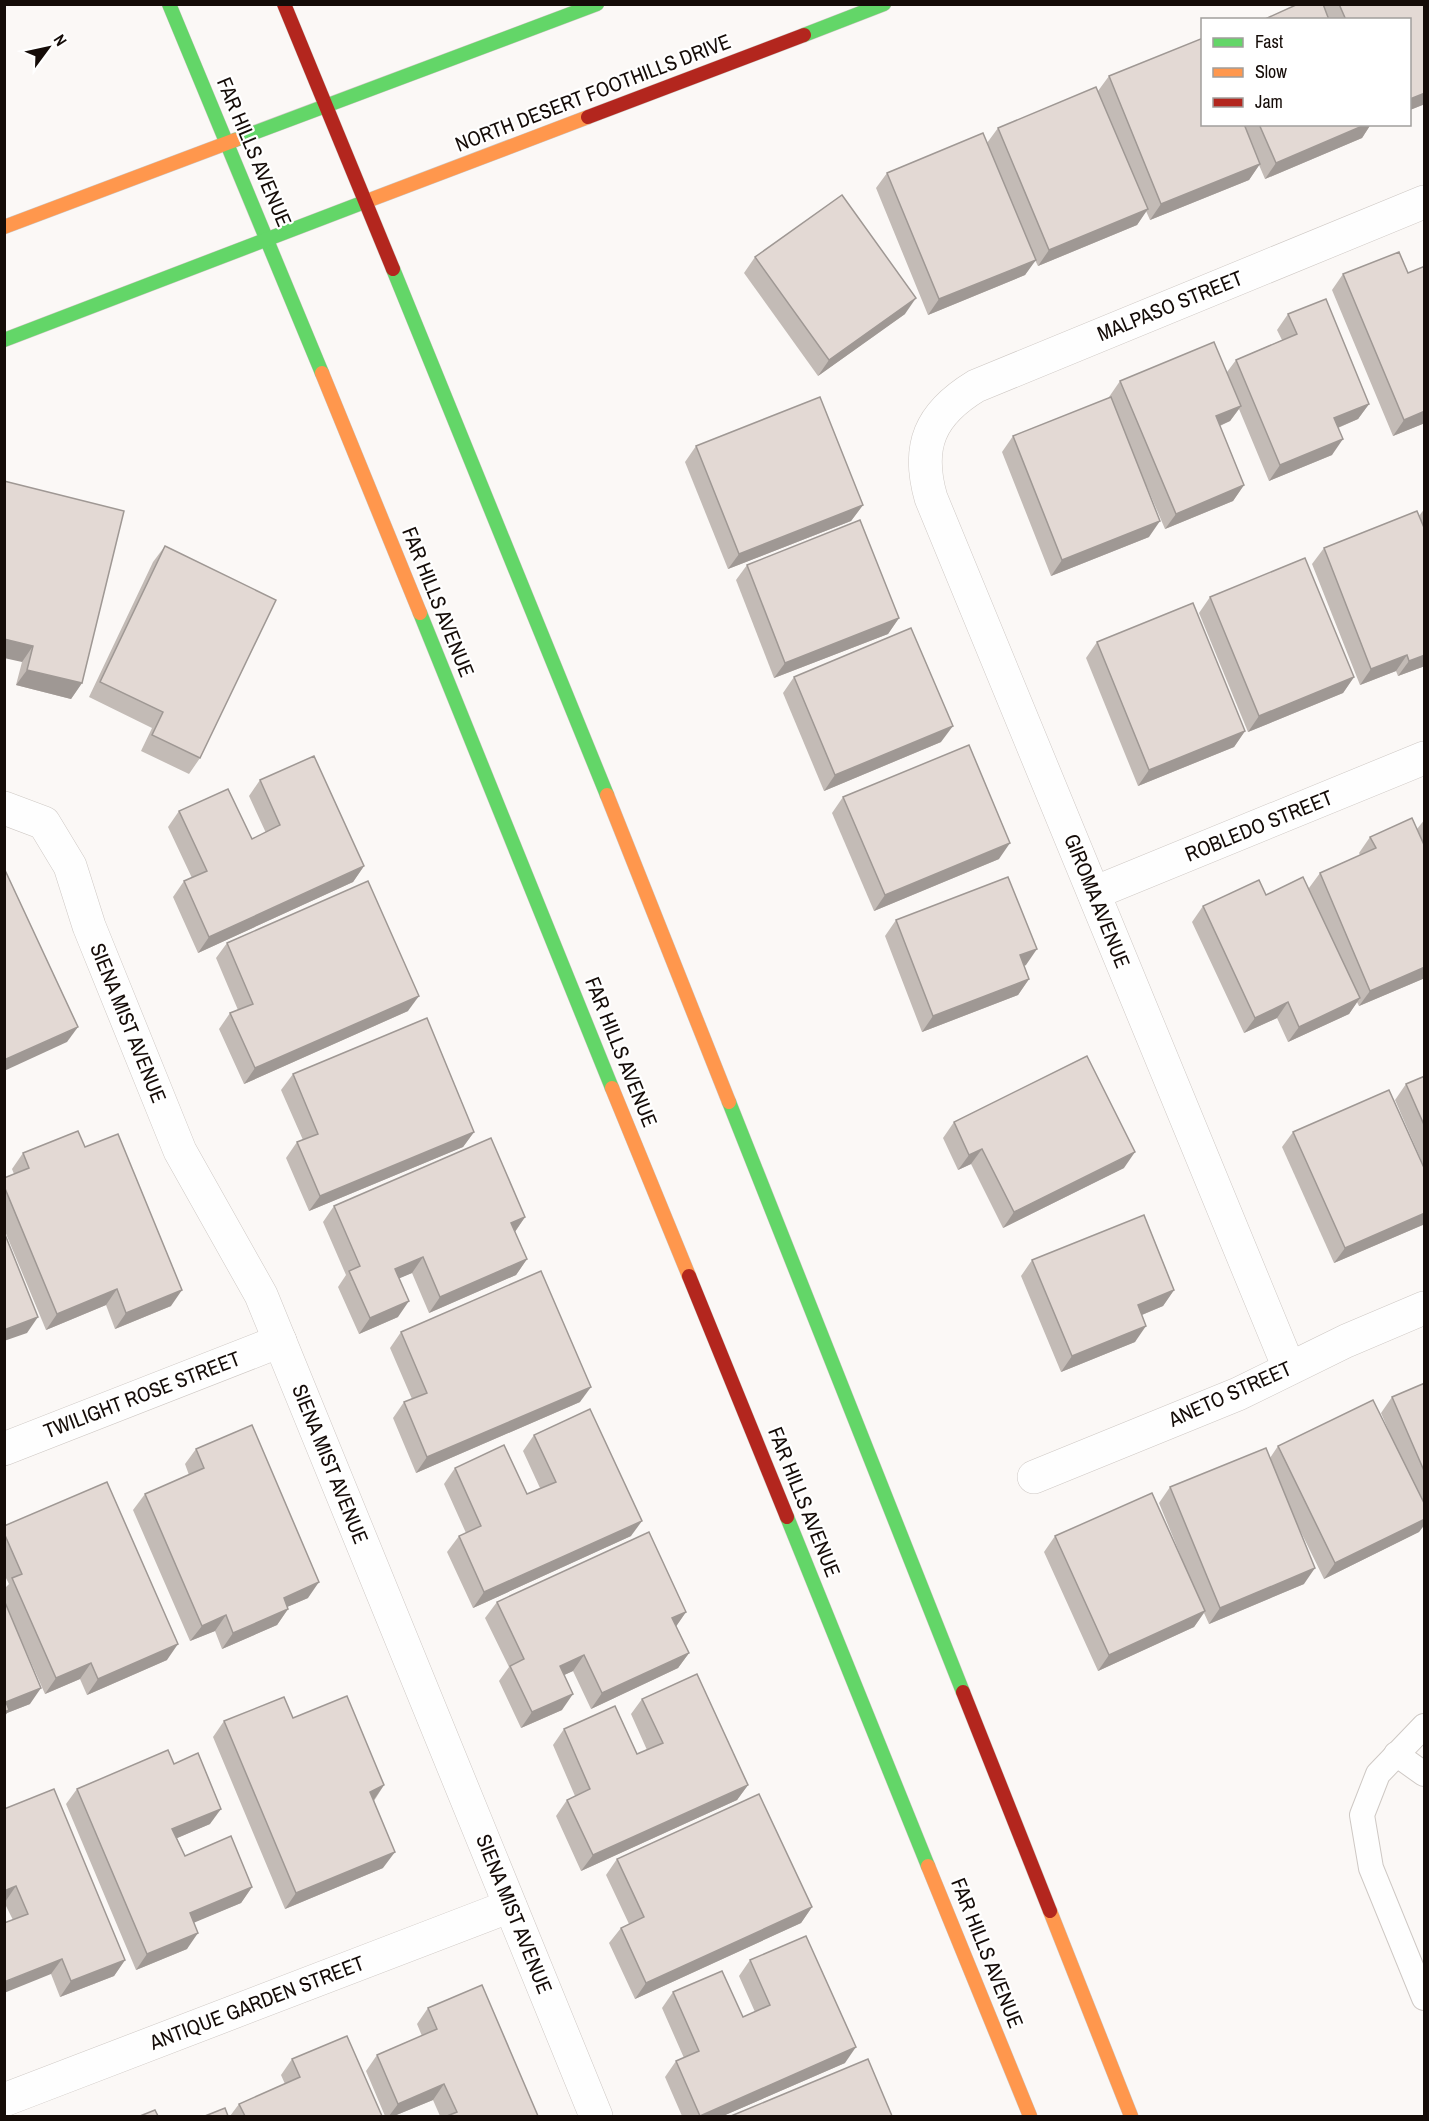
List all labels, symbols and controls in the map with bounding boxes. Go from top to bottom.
north arrow [18,18,78,78]
legend [1201,18,1411,126]
street label: NORTH DESERT FOOTHILLS DRIVE [451,27,735,159]
text: Fast [1255,29,1283,54]
text: N [49,30,72,50]
text: Slow [1255,59,1287,84]
street label: FAR HILLS AVENUE [210,73,299,231]
text: Jam [1255,89,1283,114]
street label: MALPASO STREET [1093,263,1247,348]
street label: FAR HILLS AVENUE [395,522,482,681]
street label: ROBLEDO STREET [1181,783,1337,868]
street label: GIROMA AVENUE [1057,829,1138,972]
street label: SIENA MIST AVENUE [83,939,174,1107]
street label: FAR HILLS AVENUE [578,972,665,1131]
street label: TWILIGHT ROSE STREET [39,1344,245,1445]
street label: ANETO STREET [1163,1353,1296,1434]
street label: SIENA MIST AVENUE [285,1380,376,1548]
street label: FAR HILLS AVENUE [761,1422,848,1581]
street label: SIENA MIST AVENUE [469,1830,560,1998]
street label: FAR HILLS AVENUE [944,1873,1031,2032]
street label: ANTIQUE GARDEN STREET [144,1948,369,2057]

